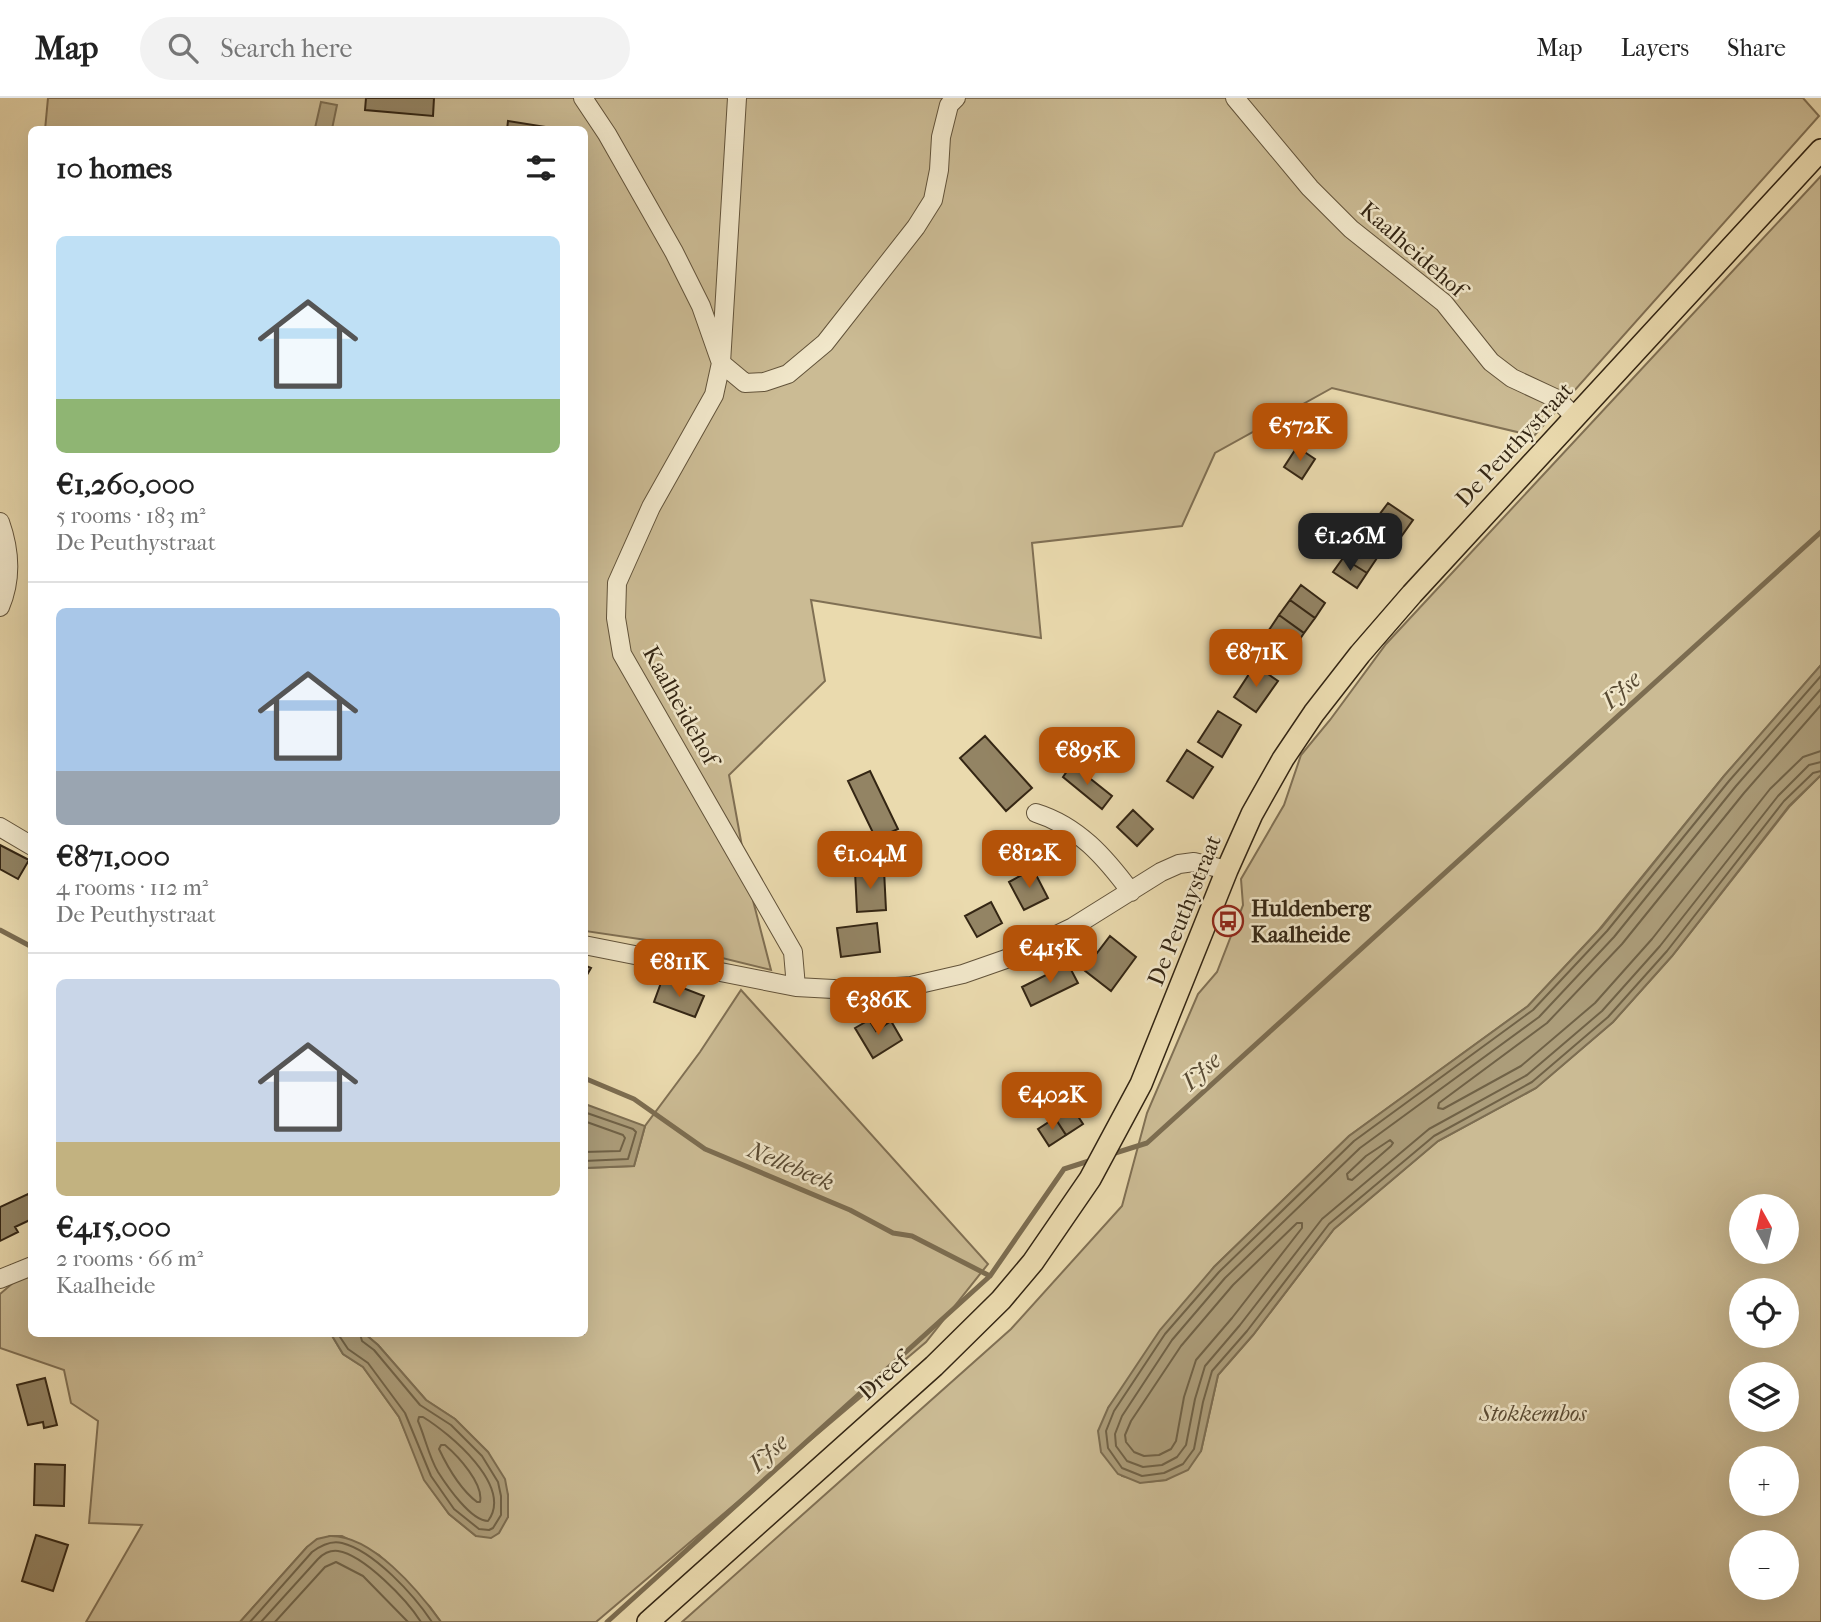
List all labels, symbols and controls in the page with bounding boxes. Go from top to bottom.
search box [140,17,630,80]
text: Map [35,29,98,68]
icon: search [164,29,202,67]
text: Search here [220,33,352,64]
text: Map [1537,34,1583,62]
text: Layers [1621,34,1689,62]
text: Share [1727,34,1786,62]
icon: filters [522,149,560,187]
text: 10 homes [56,151,172,186]
street label: Kaalheidehof [1354,196,1474,305]
icon: home [245,281,371,407]
street label: De Peuthystraat [1450,377,1579,512]
pin: €572K [1251,404,1349,463]
text: €572K [1268,412,1332,439]
text: €1,260,000 [56,467,195,502]
text: 5 rooms · 183 m² [56,502,206,529]
pin: €1.26M [1293,514,1407,573]
text: €1.26M [1314,522,1386,549]
text: De Peuthystraat [56,529,216,556]
pin: €871K [1207,630,1305,689]
text: €871K [1225,638,1287,665]
street label: Kaalheidehof [637,641,726,773]
icon: home [245,653,371,779]
water label: IJse [1595,664,1647,715]
pin: €895K [1038,728,1136,787]
text: €895K [1055,736,1119,763]
pin: €812K [980,830,1078,890]
street label: De Peuthystraat [1142,831,1227,989]
pin: €1.04M [813,832,927,891]
text: €871,000 [56,839,170,874]
text: €812K [998,839,1060,866]
text: €1.04M [833,840,907,867]
text: 4 rooms · 112 m² [56,874,208,901]
place label: Huldenberg Kaalheide [1251,895,1371,948]
text: De Peuthystraat [56,901,216,928]
bus stop icon: Huldenberg Kaalheide [1211,904,1245,938]
pin: €415K [1001,926,1099,985]
text: €415K [1019,934,1081,961]
pin: €811K [630,940,728,999]
text: €811K [650,948,708,975]
pin: €386K [829,978,927,1037]
text: €386K [846,986,910,1013]
icon: home [245,1024,371,1150]
water label: IJse [1175,1045,1227,1096]
pin: €402K [1003,1072,1101,1132]
text: €402K [1018,1081,1086,1108]
water label: Nellebeek [743,1135,838,1197]
north arrow [1729,1194,1799,1264]
map controls [1729,1194,1799,1600]
text: €415,000 [56,1210,171,1245]
text: 2 rooms · 66 m² [56,1245,203,1272]
text: Kaalheide [56,1272,155,1299]
button: locate [1729,1278,1799,1348]
street label: Dreef [853,1344,917,1406]
button: layers [1729,1362,1799,1432]
park label: Stokkembos [1478,1400,1588,1427]
water label: IJse [742,1427,794,1478]
button: + [1729,1446,1799,1516]
button: − [1729,1530,1799,1600]

